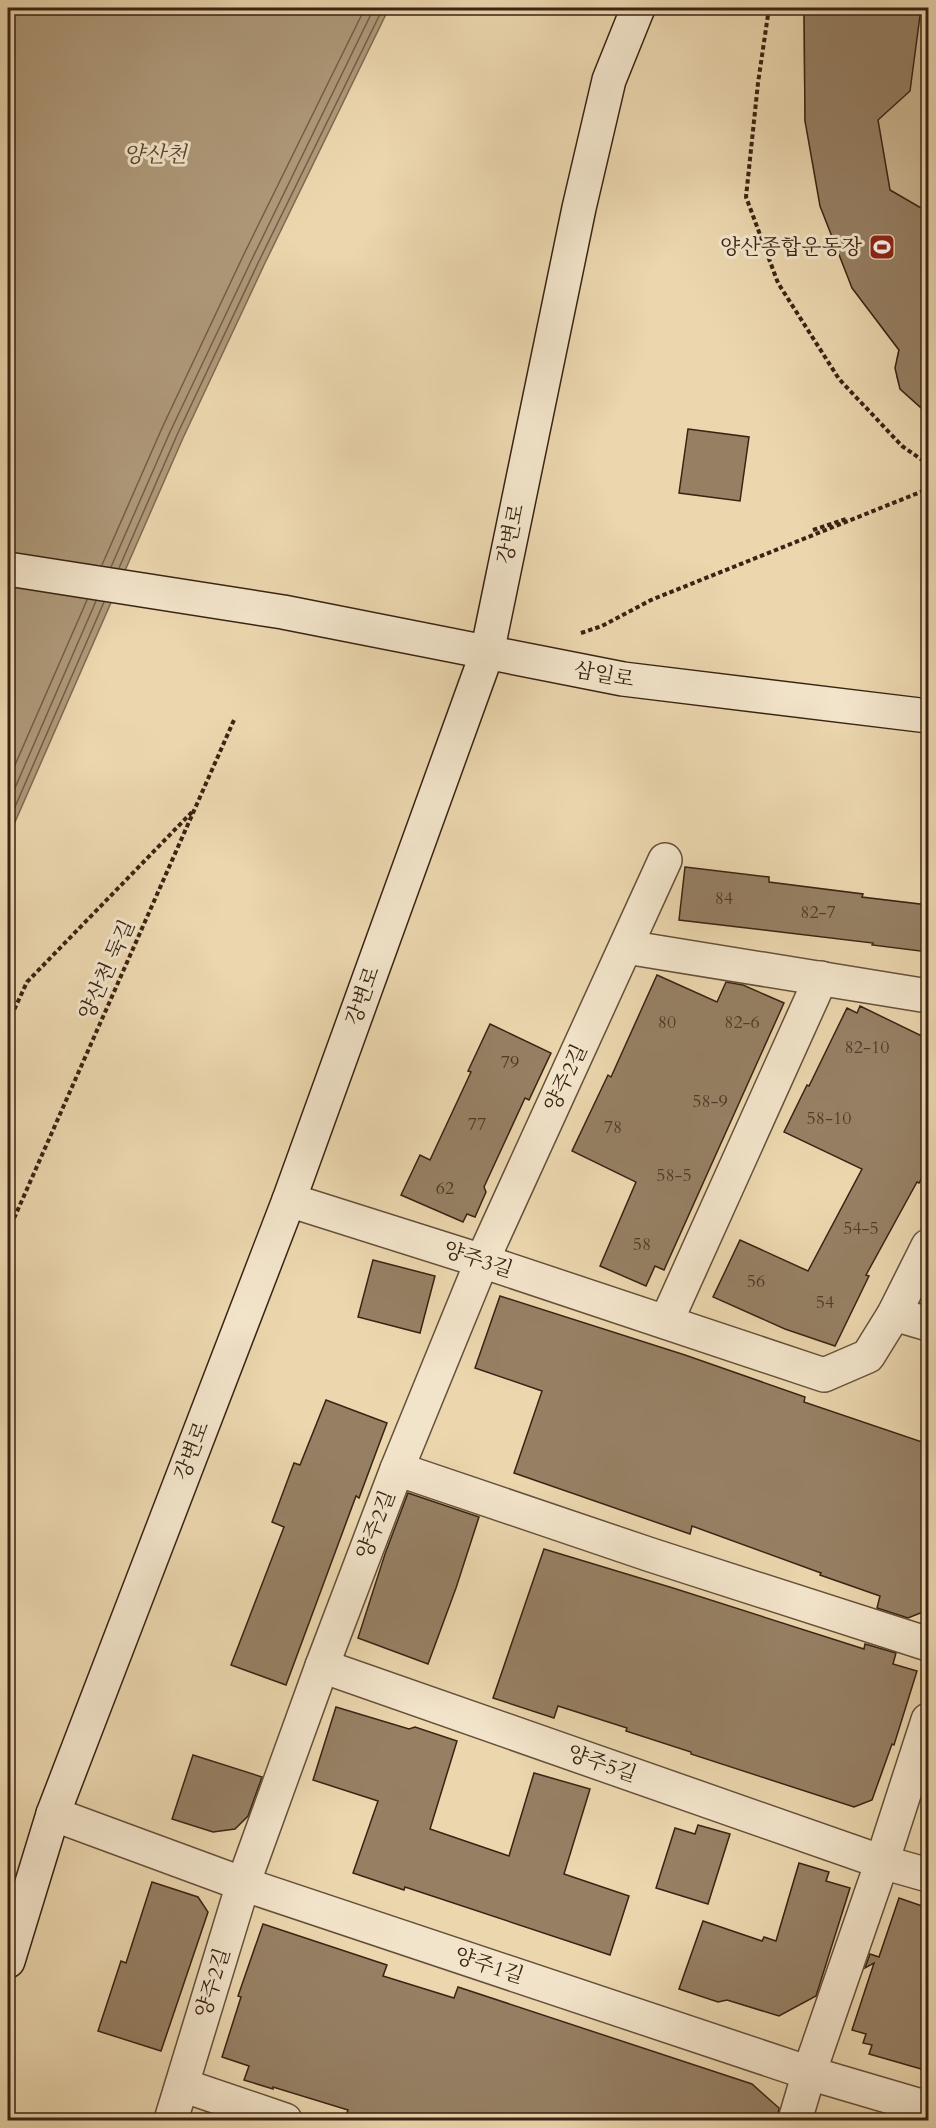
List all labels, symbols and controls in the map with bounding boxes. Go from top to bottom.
water label: 양산천 [123,140,189,170]
sports icon: 양산종합운동장 [867,232,897,262]
place label: 양산종합운동장 [720,233,863,262]
street label: 강변로 [490,501,532,567]
street label: 삼일로 [572,655,636,695]
house number: 84 [715,886,733,911]
house number: 82-7 [800,900,836,925]
street label: 양산천 둑길 [72,915,142,1025]
street label: 강변로 [339,962,387,1030]
house number: 80 [658,1010,676,1035]
house number: 82-6 [724,1010,760,1035]
house number: 82-10 [845,1035,889,1060]
street label: 양주2길 [538,1039,594,1117]
house number: 79 [501,1050,519,1075]
house number: 58-9 [692,1089,728,1114]
house number: 58-10 [807,1106,851,1131]
house number: 77 [468,1112,486,1137]
house number: 78 [604,1115,622,1140]
house number: 58-5 [656,1163,692,1188]
house number: 62 [436,1176,454,1201]
house number: 54-5 [843,1216,879,1241]
house number: 58 [633,1232,651,1257]
street label: 양주3길 [439,1235,517,1285]
house number: 56 [747,1269,765,1294]
house number: 54 [816,1290,834,1315]
street label: 강변로 [168,1417,216,1485]
street label: 양주2길 [350,1486,402,1564]
street label: 양주5길 [563,1739,641,1789]
street label: 양주1길 [450,1941,528,1991]
street label: 양주2길 [189,1945,237,2021]

